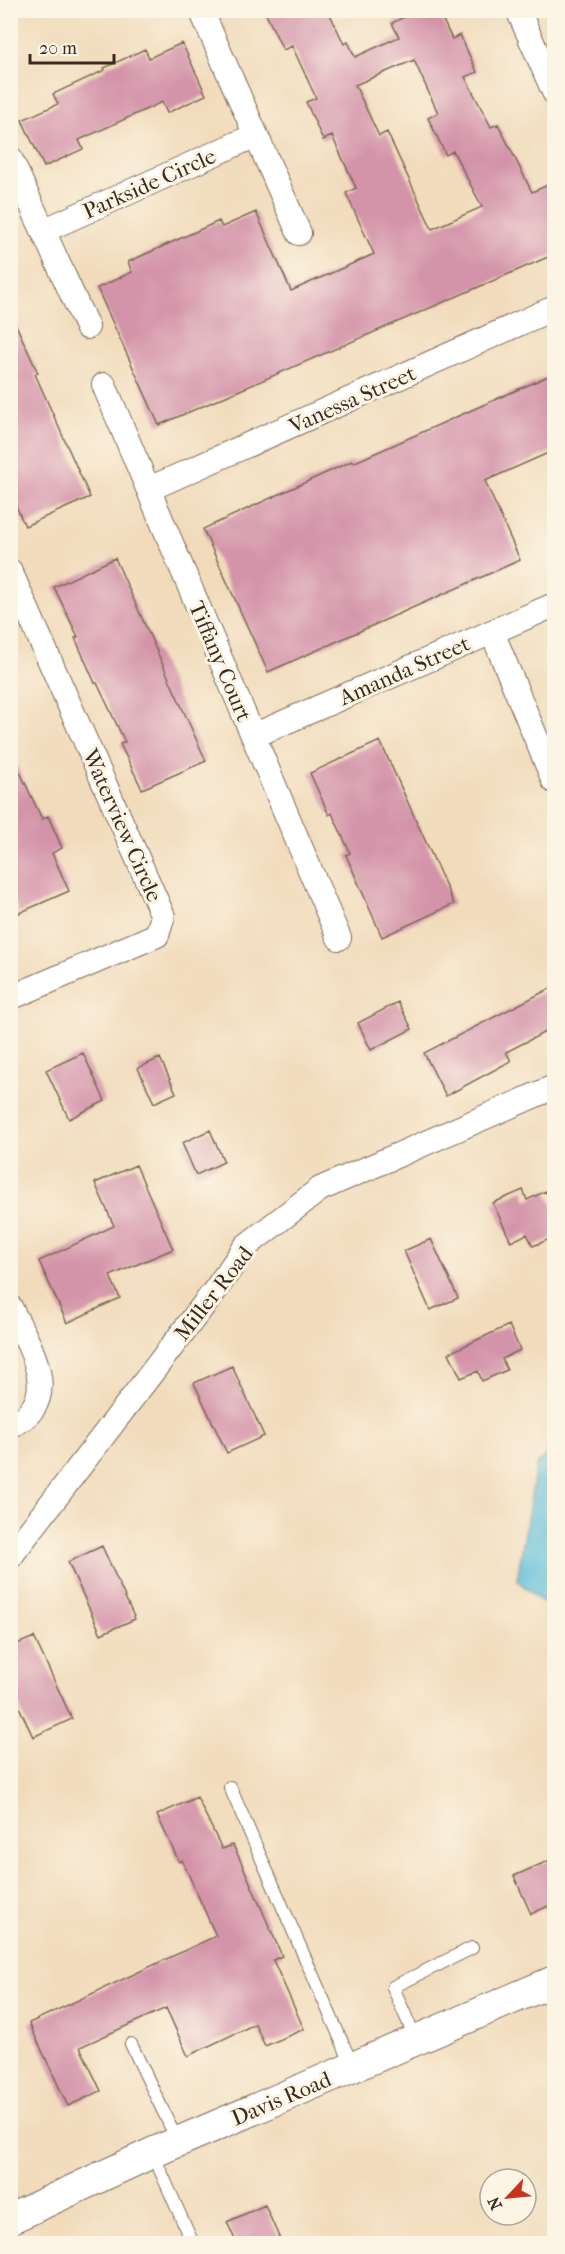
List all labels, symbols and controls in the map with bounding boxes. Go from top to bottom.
scale bar [30,27,114,65]
text: 20 m [39,38,77,59]
street label: Parkside Circle [79,143,220,225]
street label: Vanessa Street [284,360,420,440]
street label: Tiffany Court [183,597,257,726]
street label: Amanda Street [334,630,474,712]
street label: Waterview Circle [76,744,167,906]
street label: Miller Road [169,1240,259,1346]
street label: Davis Road [228,2066,336,2132]
north arrow [478,2167,538,2227]
text: N [483,2193,506,2213]

